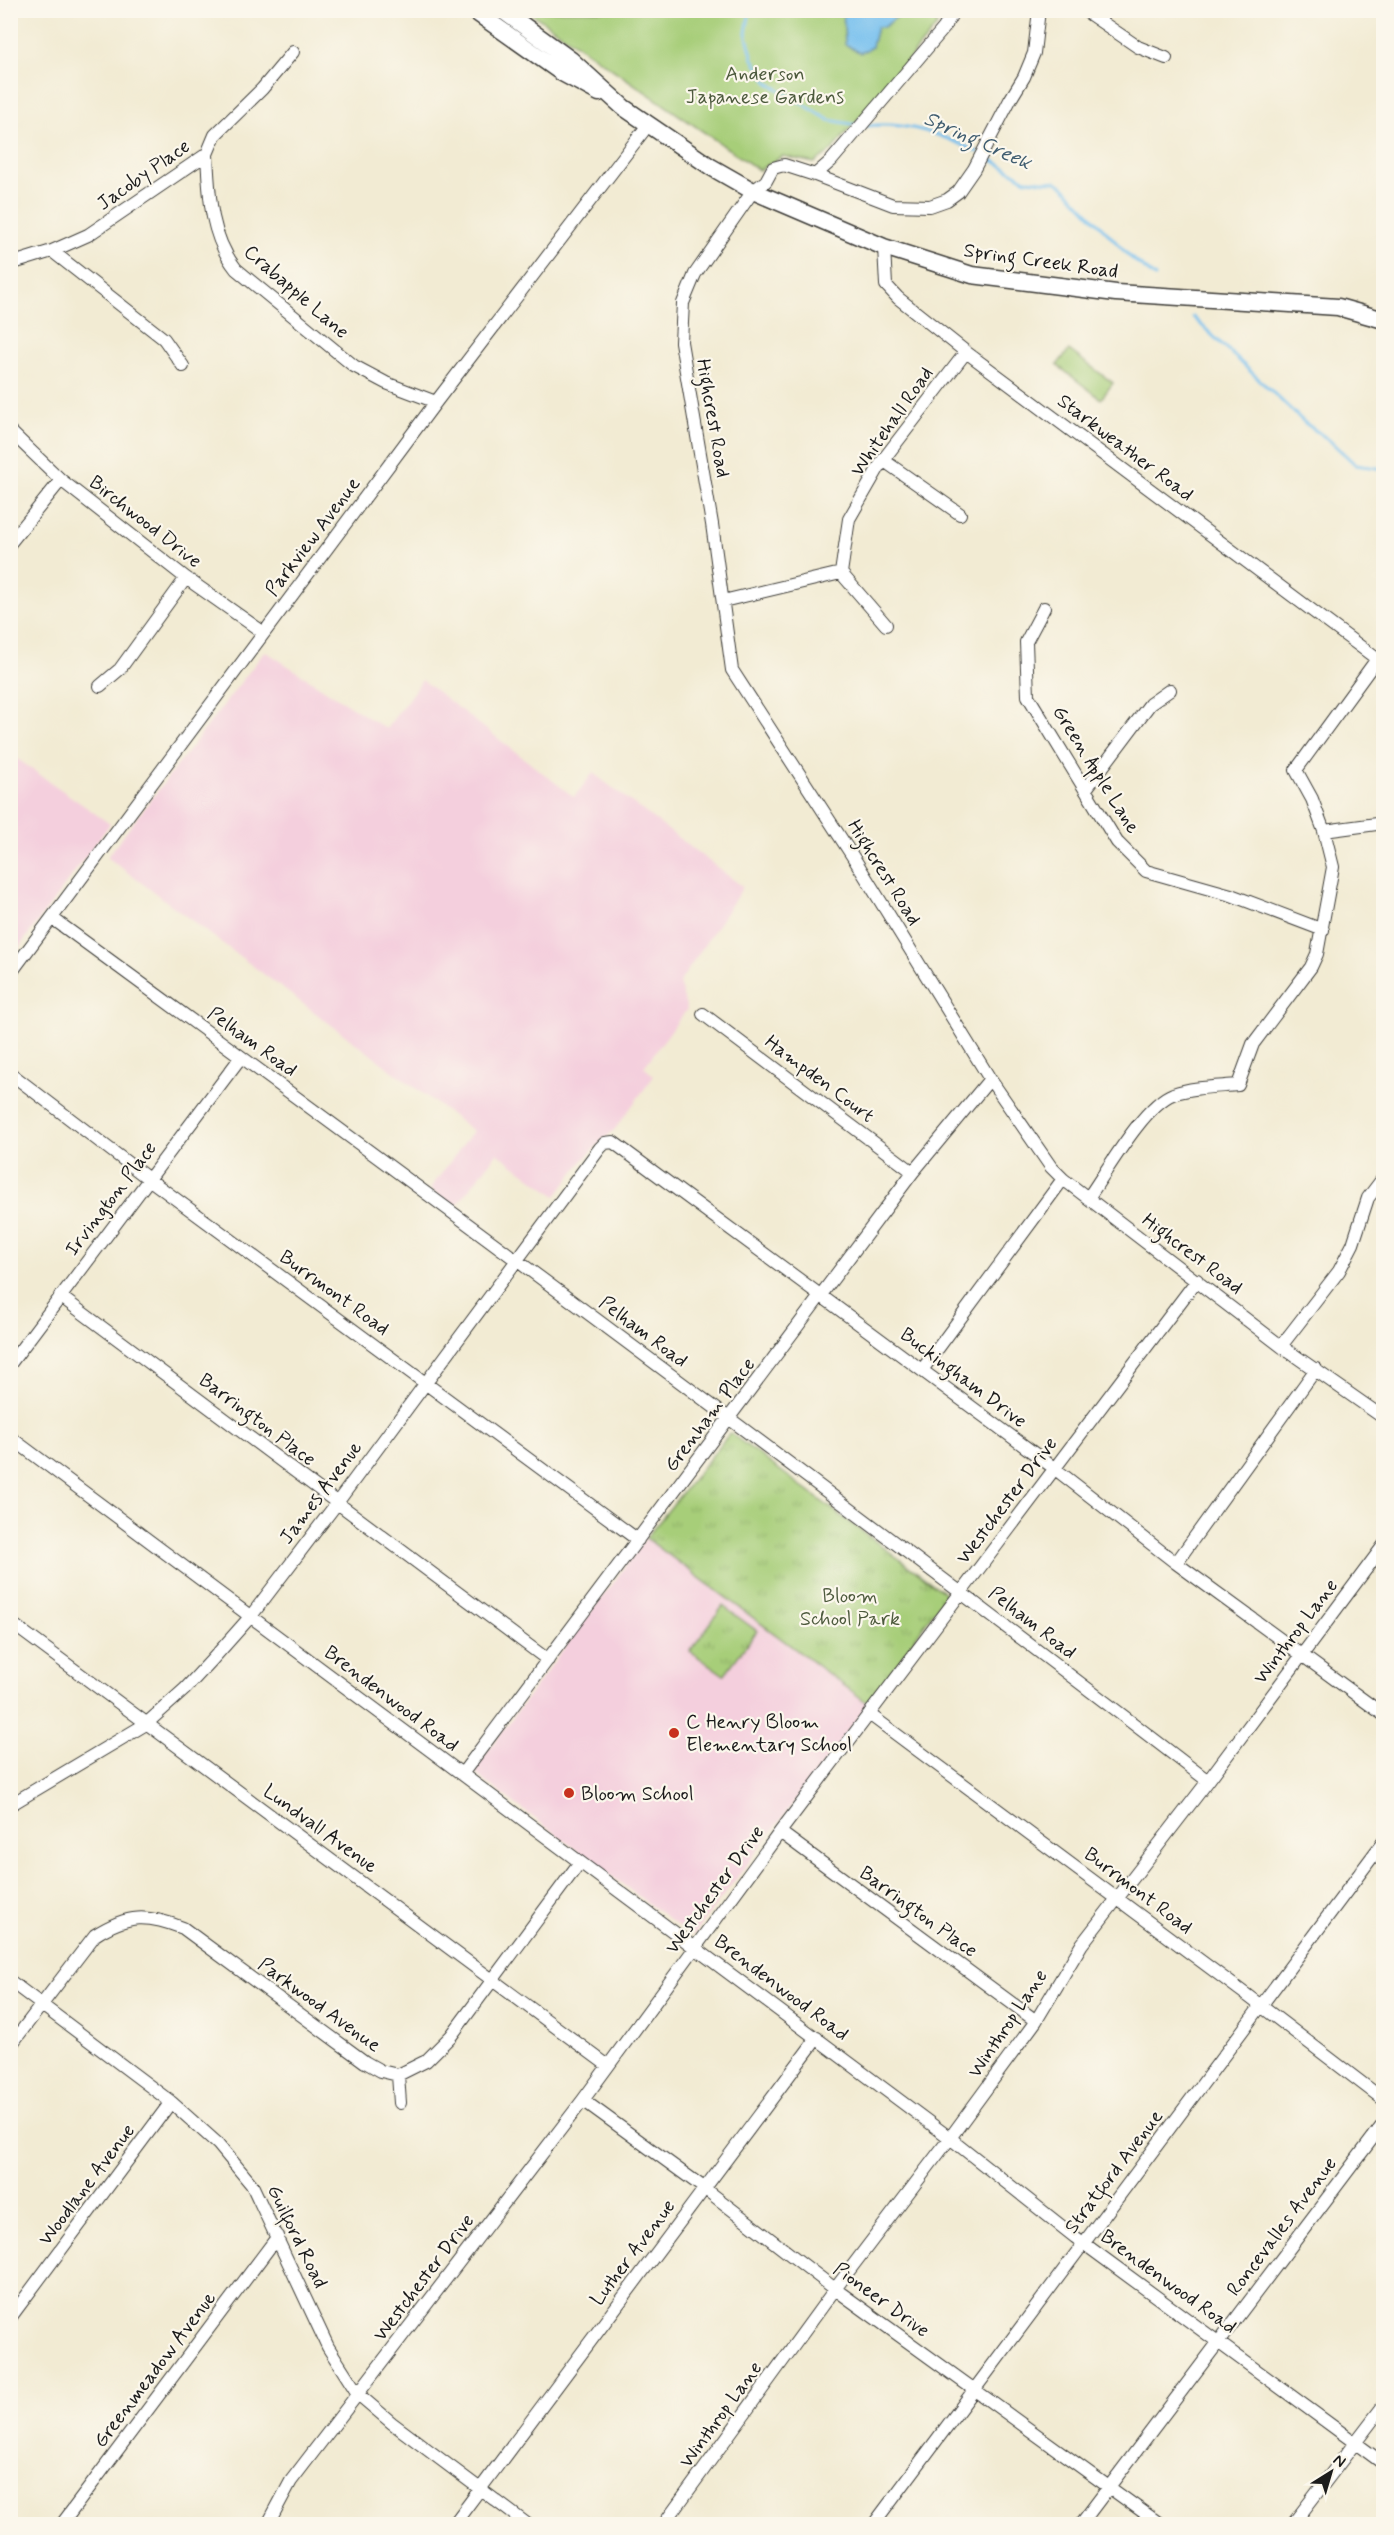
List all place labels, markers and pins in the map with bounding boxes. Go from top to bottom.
place label: C Henry Bloom Elementary School [686,1709,852,1759]
marker: C Henry Bloom Elementary School [667,1726,681,1740]
place label: Bloom School [581,1781,694,1808]
marker: Bloom School [562,1786,576,1800]

